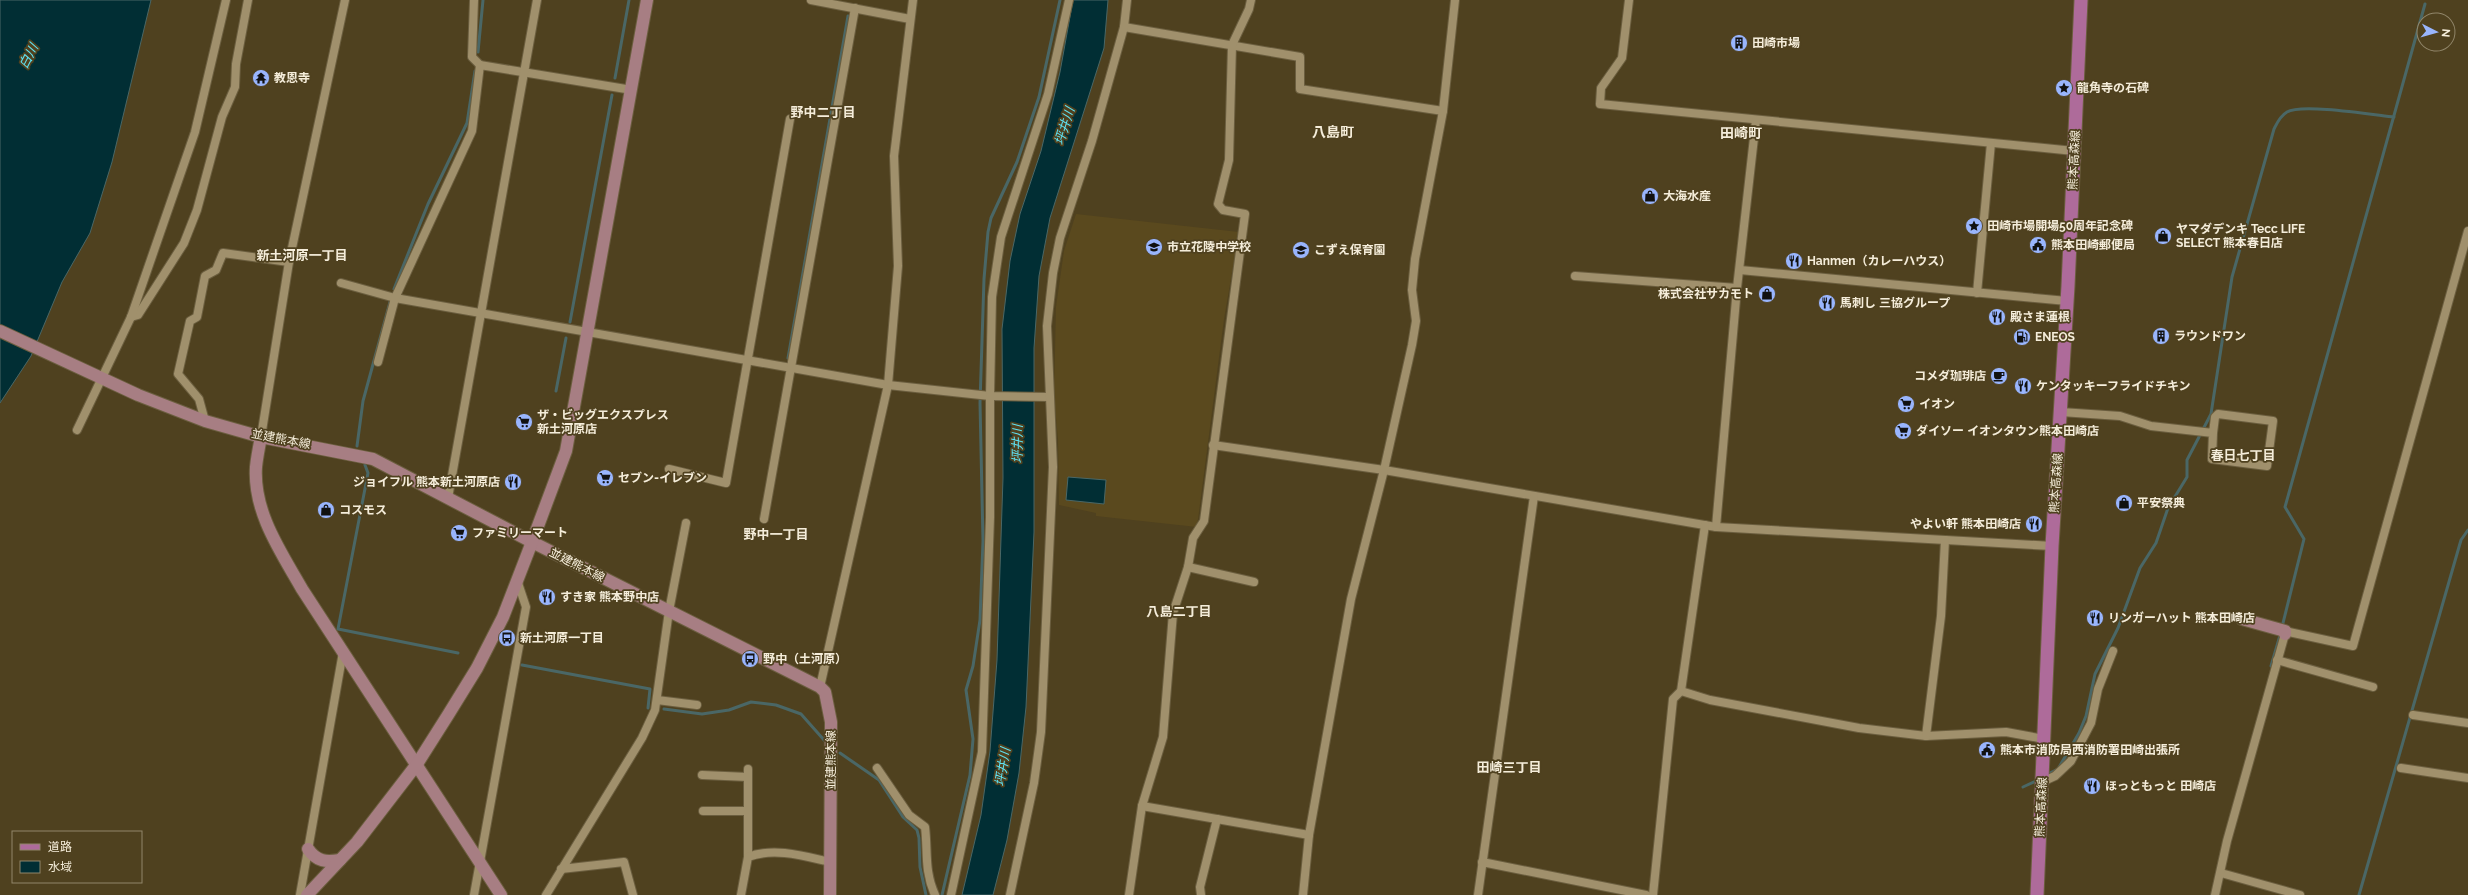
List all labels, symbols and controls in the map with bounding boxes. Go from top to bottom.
north arrow [2416,12,2456,52]
text: N [2439,28,2452,38]
building icon: 田崎市場 [1729,33,1749,53]
place label: 田崎市場 [1752,36,1800,50]
water label: 白川 [16,39,42,71]
temple icon: 教恩寺 [251,68,271,88]
place label: 教恩寺 [274,71,310,85]
place icon: 龍角寺の石碑 [2054,78,2074,98]
place label: 龍角寺の石碑 [2077,81,2149,95]
water label: 坪井川 [1052,103,1078,147]
district label: 野中二丁目 [790,105,856,120]
district label: 八島町 [1312,124,1354,140]
district label: 田崎町 [1720,125,1762,141]
street label: 熊本高森線 [2065,130,2083,190]
shop icon: 大海水産 [1640,186,1660,206]
place label: 大海水産 [1663,189,1711,203]
place icon: 田崎市場開場50周年記念碑 [1964,216,1984,236]
place label: 田崎市場開場50周年記念碑 [1987,219,2133,233]
place label: ヤマダデンキ Tecc LIFE SELECT 熊本春日店 [2176,222,2305,250]
shop icon: ヤマダデンキ Tecc LIFE SELECT 熊本春日店 [2153,226,2173,246]
public building icon: 熊本田崎郵便局 [2028,235,2048,255]
school or university icon: 市立花陵中学校 [1144,237,1164,257]
place label: 熊本田崎郵便局 [2051,238,2135,252]
place label: 市立花陵中学校 [1167,240,1251,254]
school or university icon: こずえ保育園 [1291,240,1311,260]
place label: こずえ保育園 [1314,243,1386,257]
district label: 新土河原一丁目 [256,248,348,263]
restaurant icon: Hanmen（カレーハウス） [1784,251,1804,271]
place label: Hanmen（カレーハウス） [1807,254,1951,268]
shop icon: 株式会社サカモト [1757,284,1777,304]
place label: 株式会社サカモト [1658,287,1754,301]
restaurant icon: 馬刺し 三協グループ [1817,293,1837,313]
place label: 馬刺し 三協グループ [1840,296,1950,310]
restaurant icon: 殿さま蓮根 [1987,307,2007,327]
place label: 殿さま蓮根 [2010,310,2070,324]
building icon: ラウンドワン [2151,326,2171,346]
fuel station icon: ENEOS [2012,327,2032,347]
place label: ラウンドワン [2174,329,2246,343]
place label: ENEOS [2035,330,2075,344]
cafe icon: コメダ珈琲店 [1989,366,2009,386]
place label: コメダ珈琲店 [1914,369,1986,383]
restaurant icon: ケンタッキーフライドチキン [2013,376,2033,396]
place label: ケンタッキーフライドチキン [2036,379,2191,393]
supermarket icon: イオン [1896,394,1916,414]
place label: イオン [1919,397,1955,411]
place label: ザ・ビッグエクスプレス 新土河原店 [537,408,669,436]
supermarket icon: ザ・ビッグエクスプレス 新土河原店 [514,412,534,432]
supermarket icon: ダイソー イオンタウン熊本田崎店 [1893,421,1913,441]
water label: 坪井川 [1010,423,1025,464]
place label: ダイソー イオンタウン熊本田崎店 [1916,424,2099,438]
street label: 並建熊本線 [250,426,312,452]
district label: 春日七丁目 [2210,448,2276,463]
street label: 熊本高森線 [2047,453,2065,513]
supermarket icon: セブン-イレブン [595,468,615,488]
place label: セブン-イレブン [618,471,707,485]
restaurant icon: ジョイフル 熊本新土河原店 [503,472,523,492]
place label: ジョイフル 熊本新土河原店 [353,475,500,489]
shop icon: 平安祭典 [2114,493,2134,513]
place label: 平安祭典 [2137,496,2185,510]
shop icon: コスモス [316,500,336,520]
place label: コスモス [339,503,387,517]
restaurant icon: やよい軒 熊本田崎店 [2024,514,2044,534]
place label: やよい軒 熊本田崎店 [1910,517,2021,531]
supermarket icon: ファミリーマート [449,523,469,543]
place label: ファミリーマート [472,526,568,540]
district label: 野中一丁目 [743,527,809,542]
street label: 並建熊本線 [547,545,607,585]
restaurant icon: すき家 熊本野中店 [537,587,557,607]
place label: すき家 熊本野中店 [560,590,659,604]
district label: 八島二丁目 [1146,604,1212,619]
restaurant icon: リンガーハット 熊本田崎店 [2085,608,2105,628]
place label: リンガーハット 熊本田崎店 [2108,611,2255,625]
bus stop icon: 新土河原一丁目 [497,628,517,648]
place label: 新土河原一丁目 [520,631,604,645]
bus stop icon: 野中（土河原） [740,649,760,669]
place label: 野中（土河原） [763,652,847,666]
street label: 並建熊本線 [824,730,838,790]
public building icon: 熊本市消防局西消防署田崎出張所 [1977,740,1997,760]
place label: 熊本市消防局西消防署田崎出張所 [2000,743,2180,757]
water label: 坪井川 [992,745,1013,788]
district label: 田崎三丁目 [1476,760,1542,775]
restaurant icon: ほっともっと 田崎店 [2082,776,2102,796]
street label: 熊本高森線 [2032,777,2050,837]
place label: ほっともっと 田崎店 [2105,779,2216,793]
legend [12,831,142,883]
text: 道路 [48,840,72,854]
text: 水域 [48,860,72,874]

